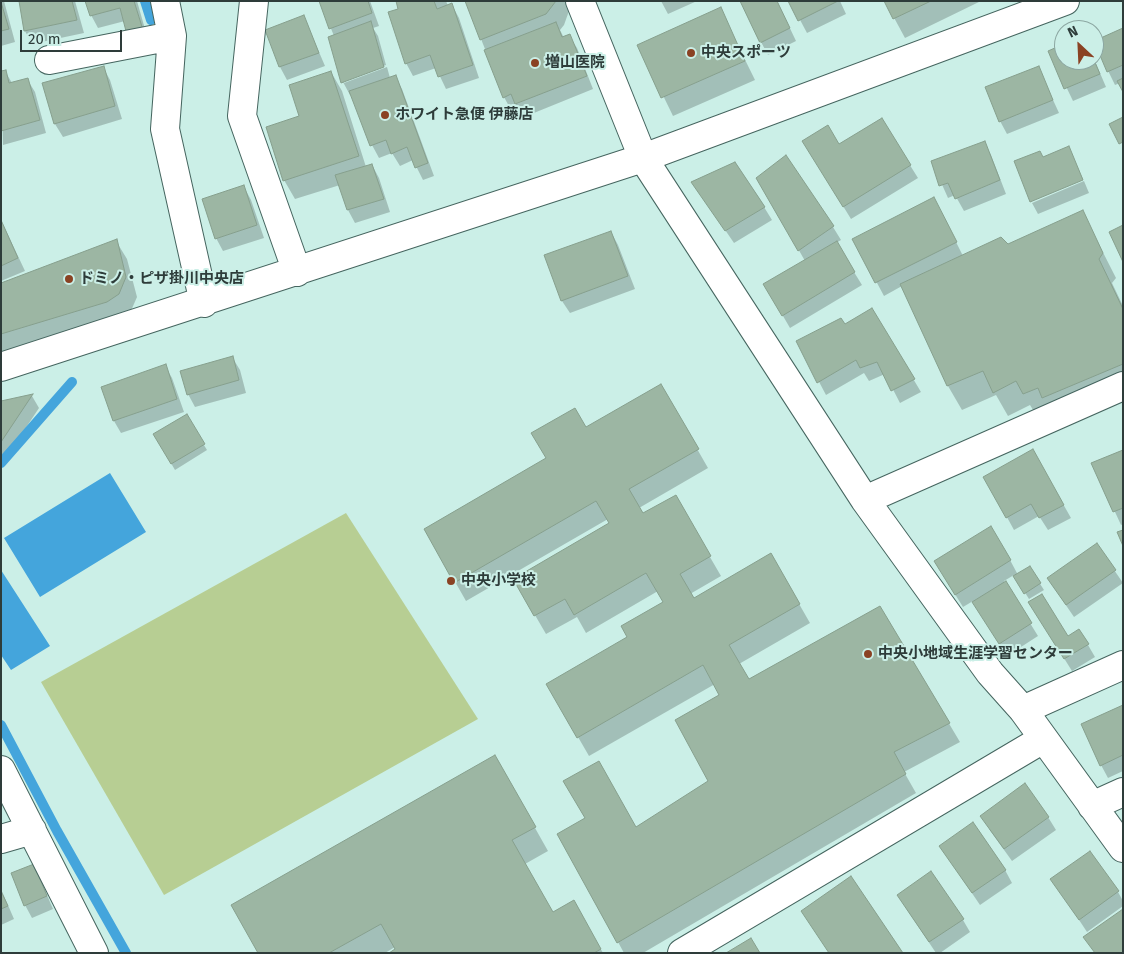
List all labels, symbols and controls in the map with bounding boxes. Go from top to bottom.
scale bar [22,20,125,52]
north arrow [1054,20,1104,70]
text: N [1065,22,1081,42]
text: 20 m [28,30,61,48]
place label: 中央スポーツ [701,44,791,62]
marker: 中央スポーツ [685,47,697,59]
place label: 増山医院 [545,54,605,72]
marker: 増山医院 [529,57,541,69]
place label: ホワイト急便 伊藤店 [395,106,534,124]
marker: ホワイト急便 伊藤店 [379,109,391,121]
place label: ドミノ・ピザ掛川中央店 [79,270,244,288]
marker: ドミノ・ピザ掛川中央店 [63,273,75,285]
place label: 中央小学校 [461,572,536,590]
marker: 中央小学校 [445,575,457,587]
place label: 中央小地域生涯学習センター [878,645,1073,663]
marker: 中央小地域生涯学習センター [862,648,874,660]

